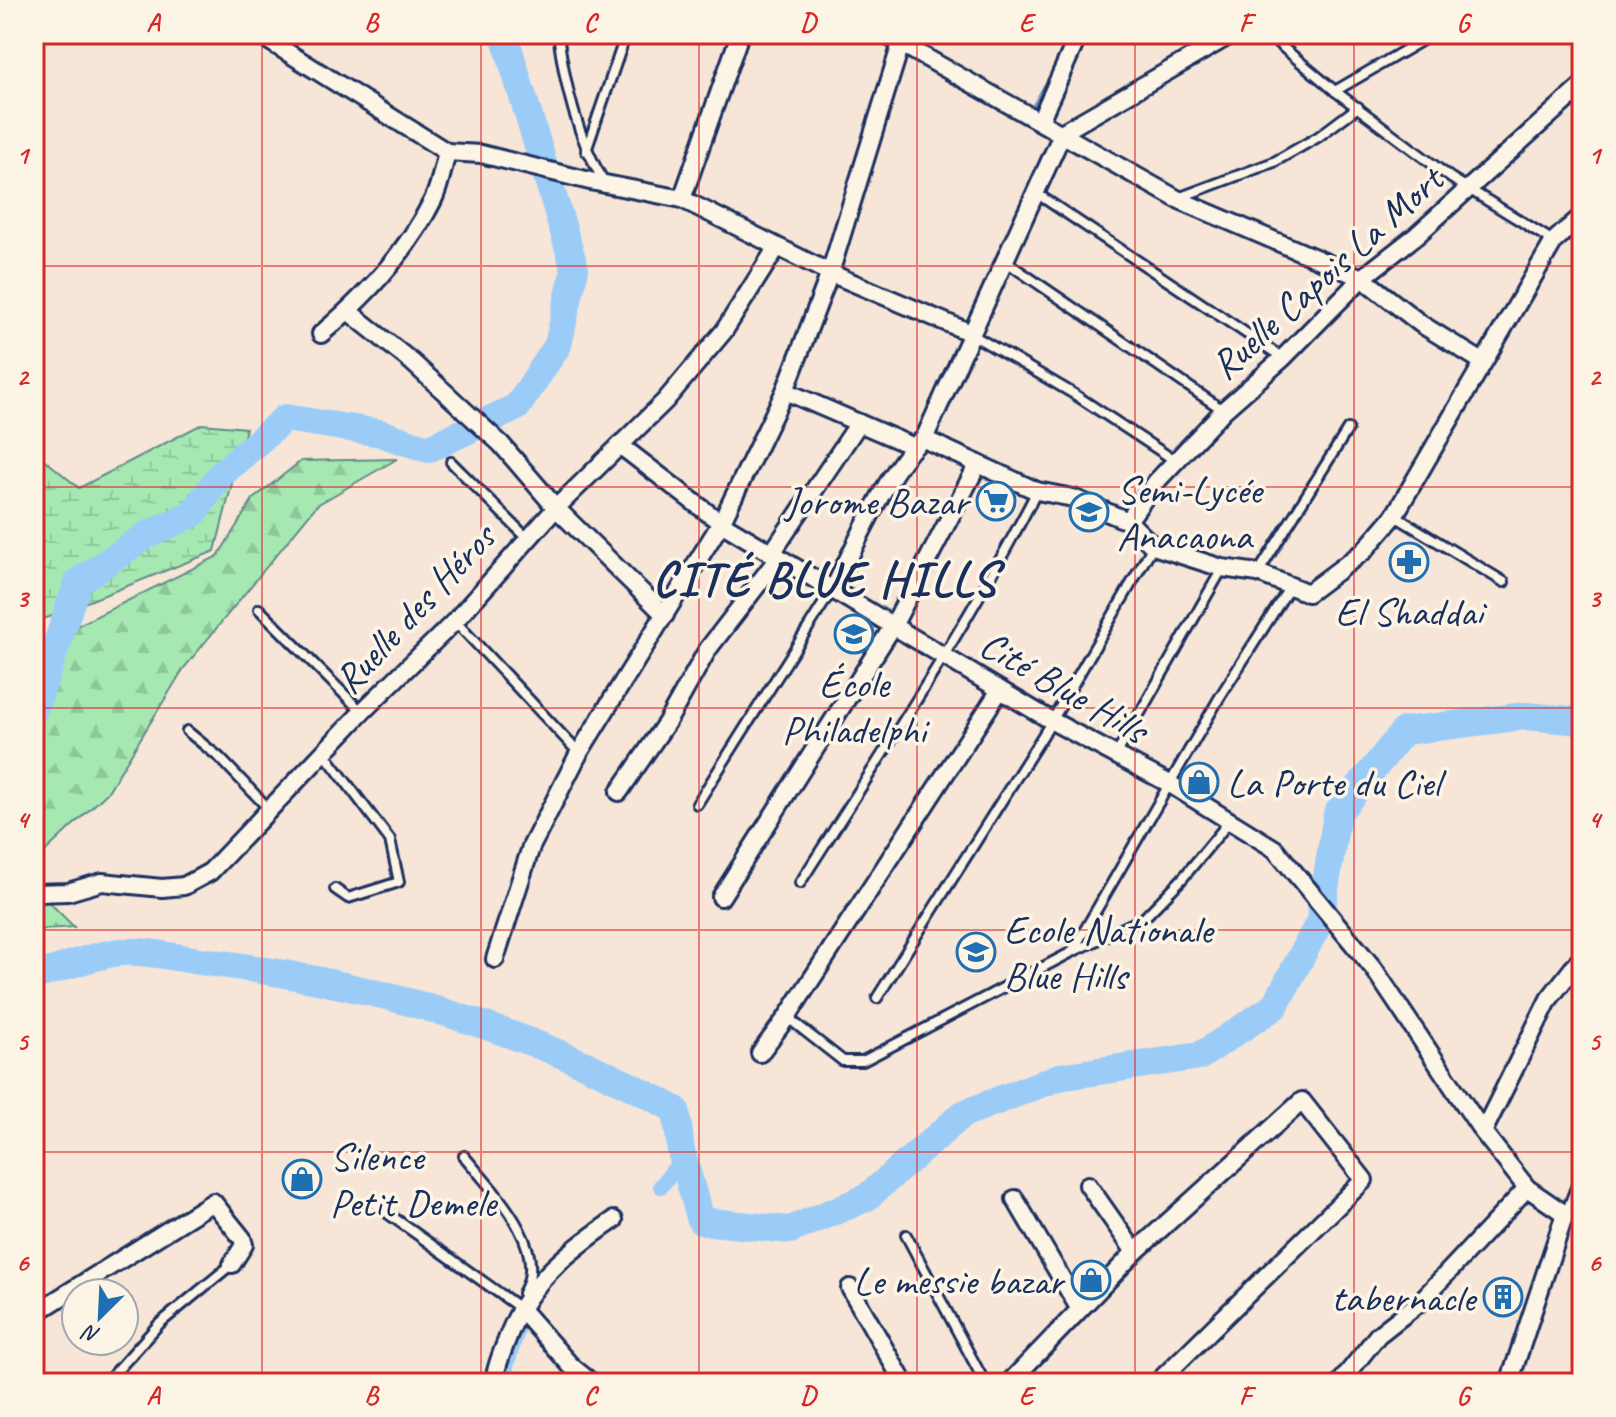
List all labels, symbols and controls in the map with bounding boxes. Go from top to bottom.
text: A [146,6,161,39]
text: B [364,6,380,39]
text: C [584,6,600,39]
text: D [800,6,818,39]
text: E [1019,6,1037,39]
text: F [1239,6,1257,39]
text: G [1457,6,1473,39]
text: 1 [16,139,31,172]
text: 1 [1588,139,1603,172]
street label: Ruelle Capois La Mort [1200,153,1456,390]
text: 2 [16,360,30,393]
text: 2 [1588,360,1602,393]
place label: Semi-Lycée Anacaona [1117,465,1264,561]
place label: Jorome Bazar [783,477,972,527]
supermarket icon: Jorome Bazar [975,480,1017,522]
school or university icon: Semi-Lycée Anacaona [1068,491,1110,533]
street label: Ruelle des Héros [323,511,508,704]
pharmacy icon: El Shaddai [1388,541,1430,583]
district label: CITÉ BLUE HILLS [653,549,1006,609]
text: 3 [16,582,30,615]
text: 3 [1588,582,1602,615]
place label: El Shaddai [1335,587,1487,637]
school or university icon: École Philadelphi [833,613,875,655]
street label: Cité Blue Hills [971,619,1159,756]
place label: École Philadelphi [782,659,931,755]
place label: La Porte du Ciel [1227,758,1447,808]
shop icon: La Porte du Ciel [1178,761,1220,803]
text: 4 [16,803,31,836]
text: 4 [1588,803,1603,836]
place label: Ecole Nationale Blue Hills [1004,905,1215,1001]
school or university icon: Ecole Nationale Blue Hills [955,931,997,973]
text: 5 [16,1025,30,1058]
text: 5 [1588,1025,1602,1058]
place label: Silence Petit Demele [330,1132,499,1228]
shop icon: Silence Petit Demele [281,1158,323,1200]
text: 6 [16,1246,30,1279]
text: 6 [1588,1246,1602,1279]
place label: Le messie bazar [854,1256,1067,1306]
shop icon: Le messie bazar [1070,1259,1112,1301]
place label: tabernacle [1331,1273,1478,1323]
building icon: tabernacle [1482,1276,1524,1318]
north arrow [60,1277,140,1357]
text: N [77,1317,104,1350]
text: A [146,1379,161,1412]
text: B [364,1379,380,1412]
text: C [584,1379,600,1412]
text: D [800,1379,818,1412]
text: E [1019,1379,1037,1412]
text: F [1239,1379,1257,1412]
text: G [1457,1379,1473,1412]

